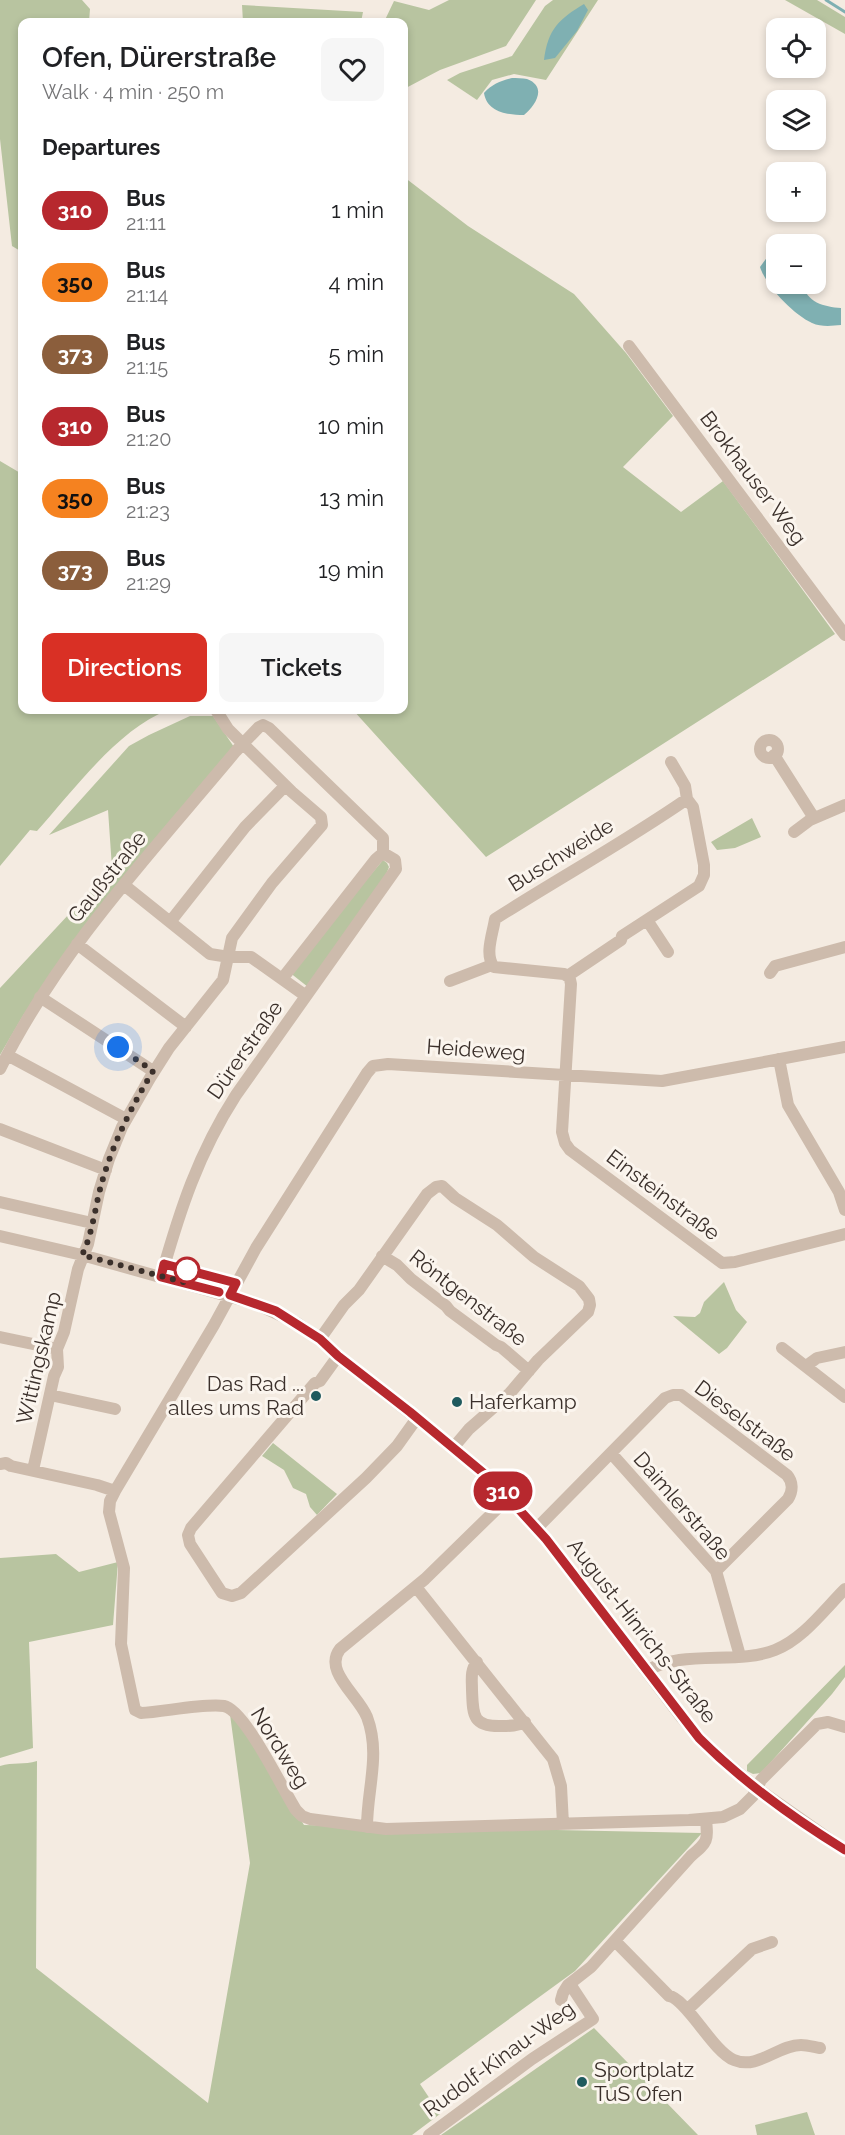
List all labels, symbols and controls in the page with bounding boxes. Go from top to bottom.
map controls [766,18,826,294]
button: locate [766,18,826,78]
button: heart [321,38,384,101]
text: Ofen, Dürerstraße [42,41,276,74]
text: Walk · 4 min · 250 m [42,80,224,104]
button: layers [766,90,826,150]
text: Departures [42,134,160,160]
button: + [766,162,826,222]
text: Bus [126,185,165,211]
text: 1 min [331,197,384,223]
text: 310 [58,198,93,223]
text: 21:11 [126,211,166,235]
button: − [766,234,826,294]
text: Bus [126,257,165,283]
text: 4 min [329,269,384,295]
text: 350 [57,270,93,295]
text: 21:14 [126,283,168,307]
text: Bus [126,329,165,355]
text: 5 min [329,341,384,367]
text: 373 [57,342,93,367]
text: 21:15 [126,355,168,379]
text: Bus [126,401,165,427]
street label: Brokhauser Weg [695,406,812,549]
text: 10 min [318,413,384,439]
text: 310 [58,414,93,439]
text: 21:20 [126,427,171,451]
text: Bus [126,473,165,499]
text: 13 min [319,485,384,511]
text: 350 [57,486,93,511]
text: 21:23 [126,499,170,523]
text: Bus [126,545,165,571]
text: 19 min [318,557,384,583]
text: 373 [57,558,93,583]
text: 21:29 [126,571,171,595]
button: Directions [42,633,207,702]
button: Tickets [219,633,384,702]
street label: Buschweide [504,812,618,897]
street label: Gaußstraße [62,826,151,927]
street label: Dürerstraße [202,996,288,1104]
your location [103,1032,133,1062]
street label: Heideweg [426,1034,526,1065]
street label: Einsteinstraße [602,1144,725,1245]
street label: Röntgenstraße [405,1244,532,1351]
unlabelled marker [174,1257,200,1283]
street label: Wittingskamp [11,1289,66,1427]
place label: Das Rad ... alles ums Rad [168,1371,304,1420]
street label: Dieselstraße [690,1375,801,1467]
marker: Das Rad ... alles ums Rad [309,1389,323,1403]
place label: Haferkamp [469,1389,577,1414]
marker: Haferkamp [450,1395,464,1409]
street label: Daimlerstraße [628,1446,736,1565]
line badge: 310 [468,1472,538,1510]
text: 310 [486,1479,521,1504]
street label: August-Hinrichs-Straße [563,1533,722,1728]
street label: Nordweg [246,1703,315,1793]
street label: Rudolf-Kinau-Weg [418,1995,579,2122]
place label: Sportplatz TuS Ofen [594,2057,694,2106]
marker: Sportplatz TuS Ofen [575,2075,589,2089]

